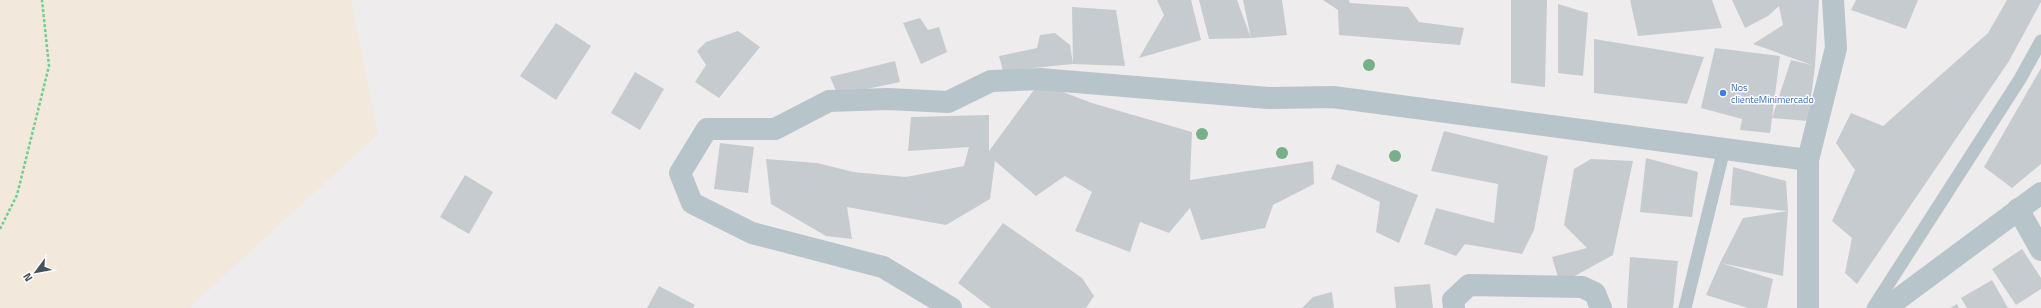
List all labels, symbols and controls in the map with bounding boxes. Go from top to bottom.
place label: Nos clienteMinimercado [1731,80,1814,107]
marker: Nos clienteMinimercado [1718,88,1728,98]
north arrow [16,252,56,292]
text: N [19,270,36,285]

